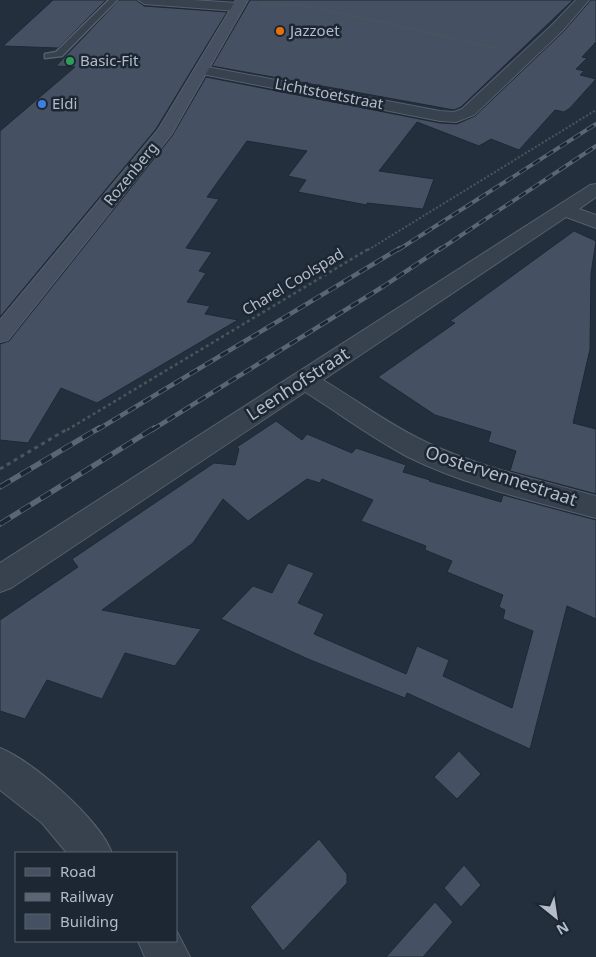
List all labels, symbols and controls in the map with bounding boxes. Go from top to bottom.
place label: Jazzoet [288,20,340,40]
marker: Jazzoet [274,25,286,37]
place label: Basic-Fit [80,50,139,70]
marker: Basic-Fit [64,55,76,67]
street label: Lichtstoetstraat [273,73,386,113]
place label: Eldi [52,93,77,113]
marker: Eldi [36,98,48,110]
street label: Rozenberg [99,138,162,209]
street label: Charel Coolspad [238,243,347,319]
street label: Leenhofstraat [241,341,354,425]
street label: Oostervennestraat [422,439,581,511]
legend [15,852,178,942]
text: Road [60,861,96,881]
text: Railway [60,886,114,906]
north arrow [531,892,581,942]
text: Building [60,911,118,931]
text: N [553,918,572,940]

